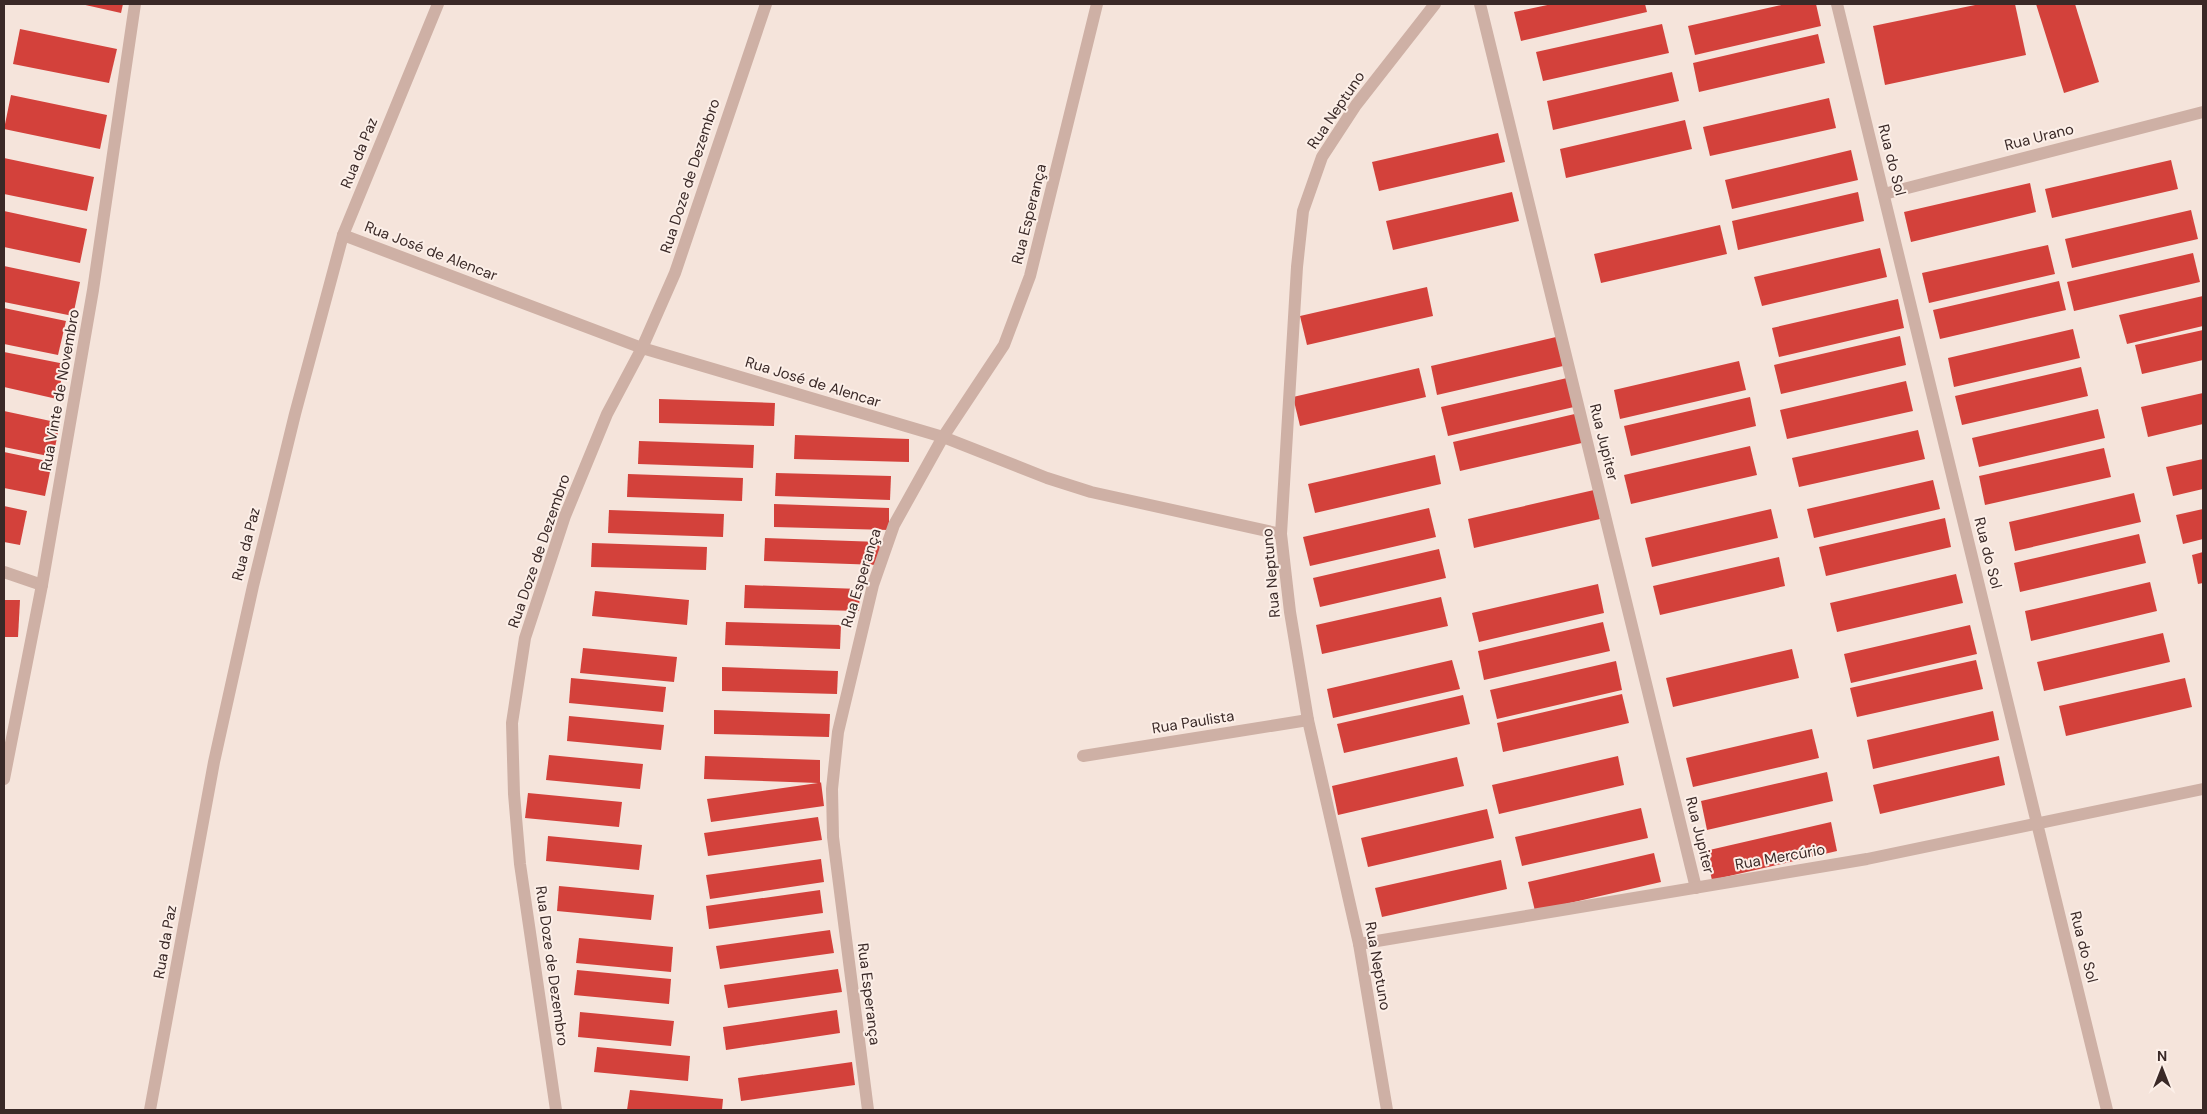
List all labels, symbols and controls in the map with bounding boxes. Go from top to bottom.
street label: Rua Neptuno [1303,67,1369,153]
street label: Rua Doze de Dezembro [656,96,724,256]
street label: Rua da Paz [336,115,382,191]
street label: Rua Urano [2002,119,2076,155]
street label: Rua do Sol [1873,122,1911,198]
street label: Rua Esperança [1007,162,1051,266]
street label: Rua José de Alencar [362,216,501,286]
street label: Rua Vinte de Novembro [36,307,84,472]
street label: Rua José de Alencar [743,352,884,412]
street label: Rua Jupiter [1585,401,1623,483]
street label: Rua Doze de Dezembro [503,471,575,631]
street label: Rua da Paz [227,505,265,583]
street label: Rua do Sol [1969,515,2007,591]
street label: Rua Esperança [836,526,886,630]
street label: Rua Neptuno [1257,527,1285,619]
street label: Rua Paulista [1150,706,1236,738]
street label: Rua Jupiter [1681,794,1719,876]
street label: Rua Mercúrio [1733,839,1827,875]
street label: Rua Doze de Dezembro [531,885,573,1047]
street label: Rua da Paz [149,903,181,980]
street label: Rua do Sol [2065,909,2103,985]
street label: Rua Neptuno [1360,920,1396,1012]
street label: Rua Esperança [853,942,885,1046]
north arrow [2137,1044,2187,1094]
text: N [2157,1047,2167,1065]

